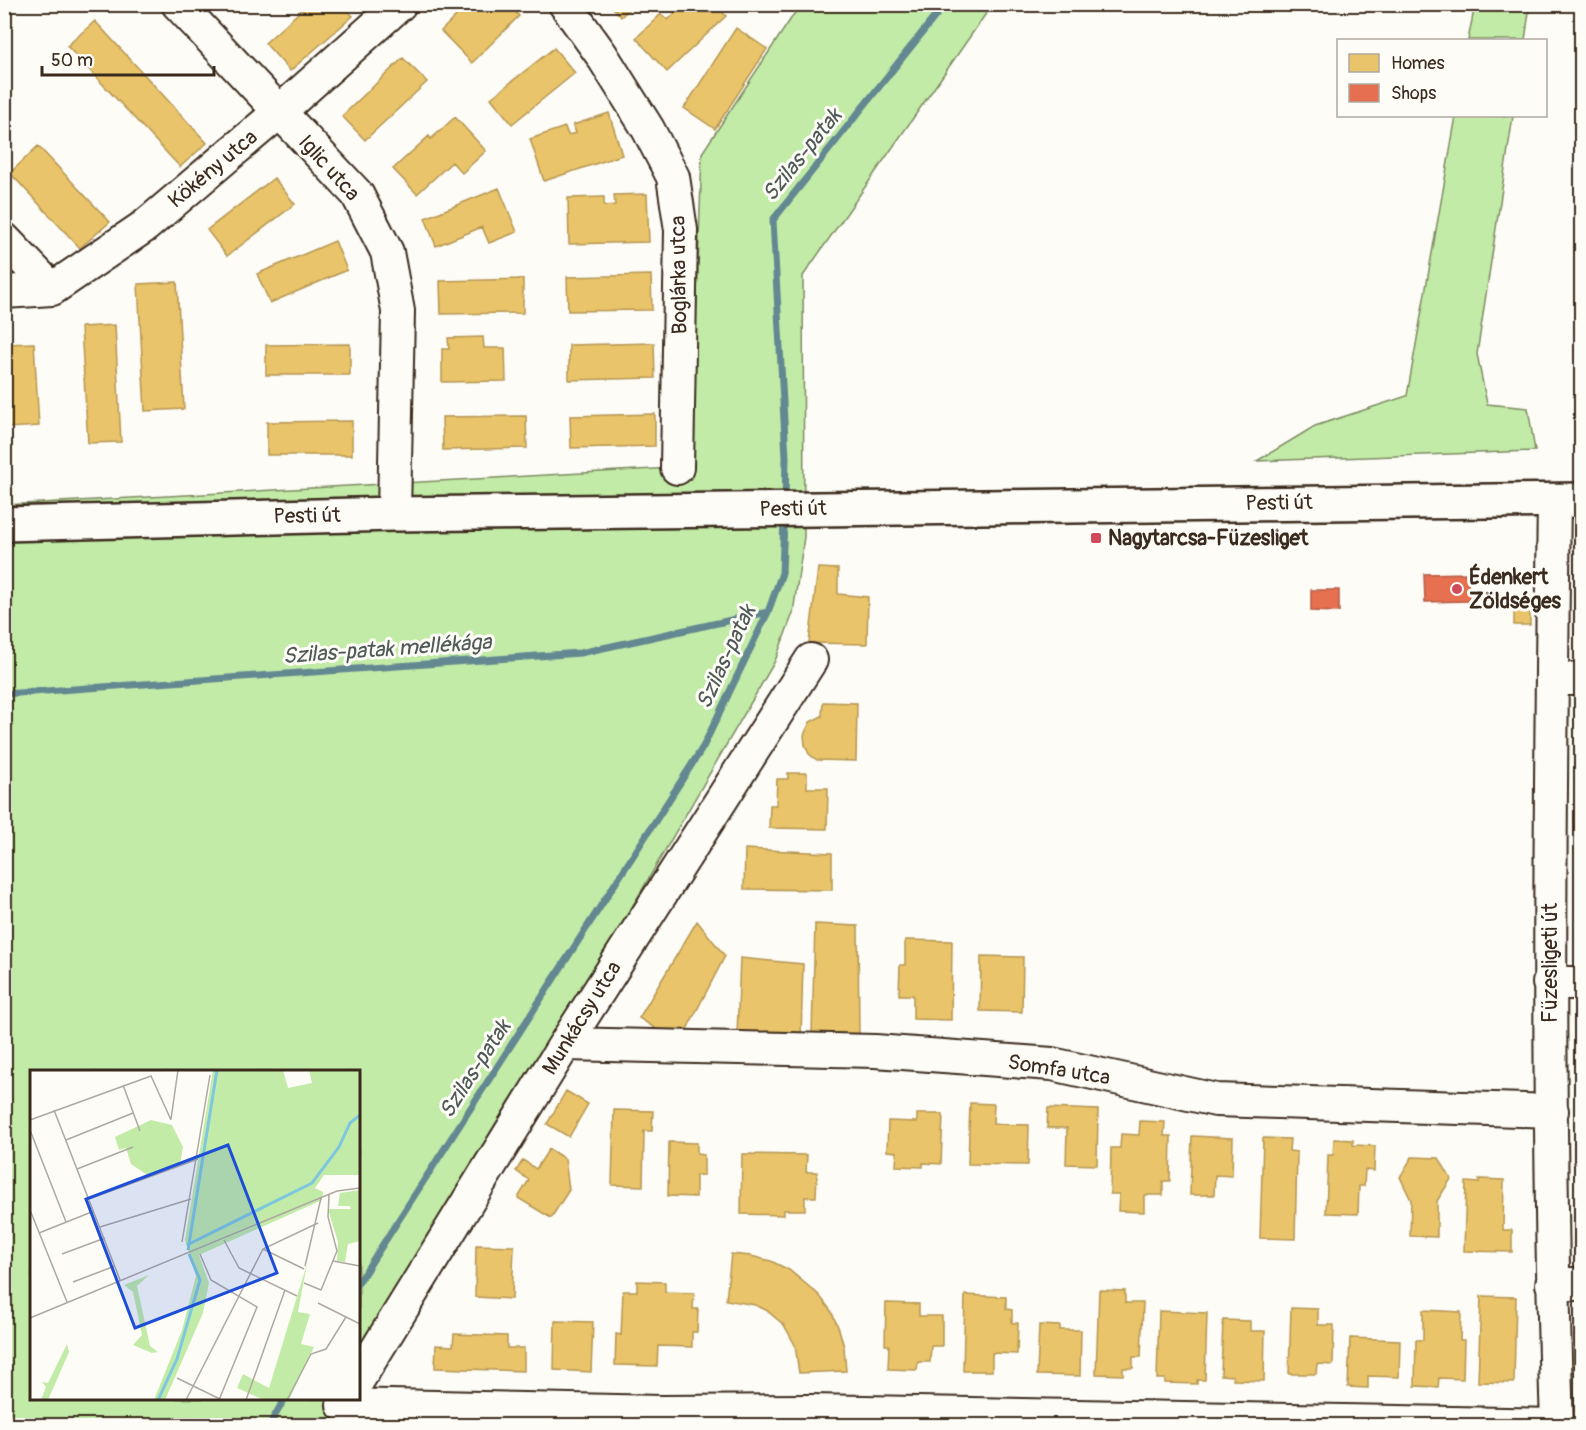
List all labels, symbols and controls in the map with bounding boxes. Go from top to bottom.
scale bar [42,39,214,77]
legend [1337,39,1547,117]
text: 50 m [51,49,93,72]
text: Homes [1391,52,1444,75]
text: Shops [1391,82,1436,105]
water label: Szilas-patak [756,102,849,207]
street label: Kökény utca [163,124,263,214]
street label: Iglic utca [292,129,366,207]
street label: Boglárka utca [664,215,694,335]
street label: Pesti út [1245,489,1313,517]
street label: Pesti út [759,495,827,523]
street label: Pesti út [273,502,341,530]
place label: Nagytarcsa-Füzesliget [1108,525,1309,552]
marker: Nagytarcsa-Füzesliget [1089,531,1103,545]
place label: Édenkert Zöldséges [1469,563,1562,615]
marker: Édenkert Zöldséges [1450,582,1464,596]
water label: Szilas-patak [690,599,763,713]
water label: Szilas-patak mellékága [282,628,494,670]
street label: Füzesligeti út [1537,902,1564,1023]
street label: Munkácsy utca [536,956,628,1080]
water label: Szilas-patak [433,1013,518,1123]
street label: Somfa utca [1006,1049,1112,1091]
inset map [30,1070,360,1400]

